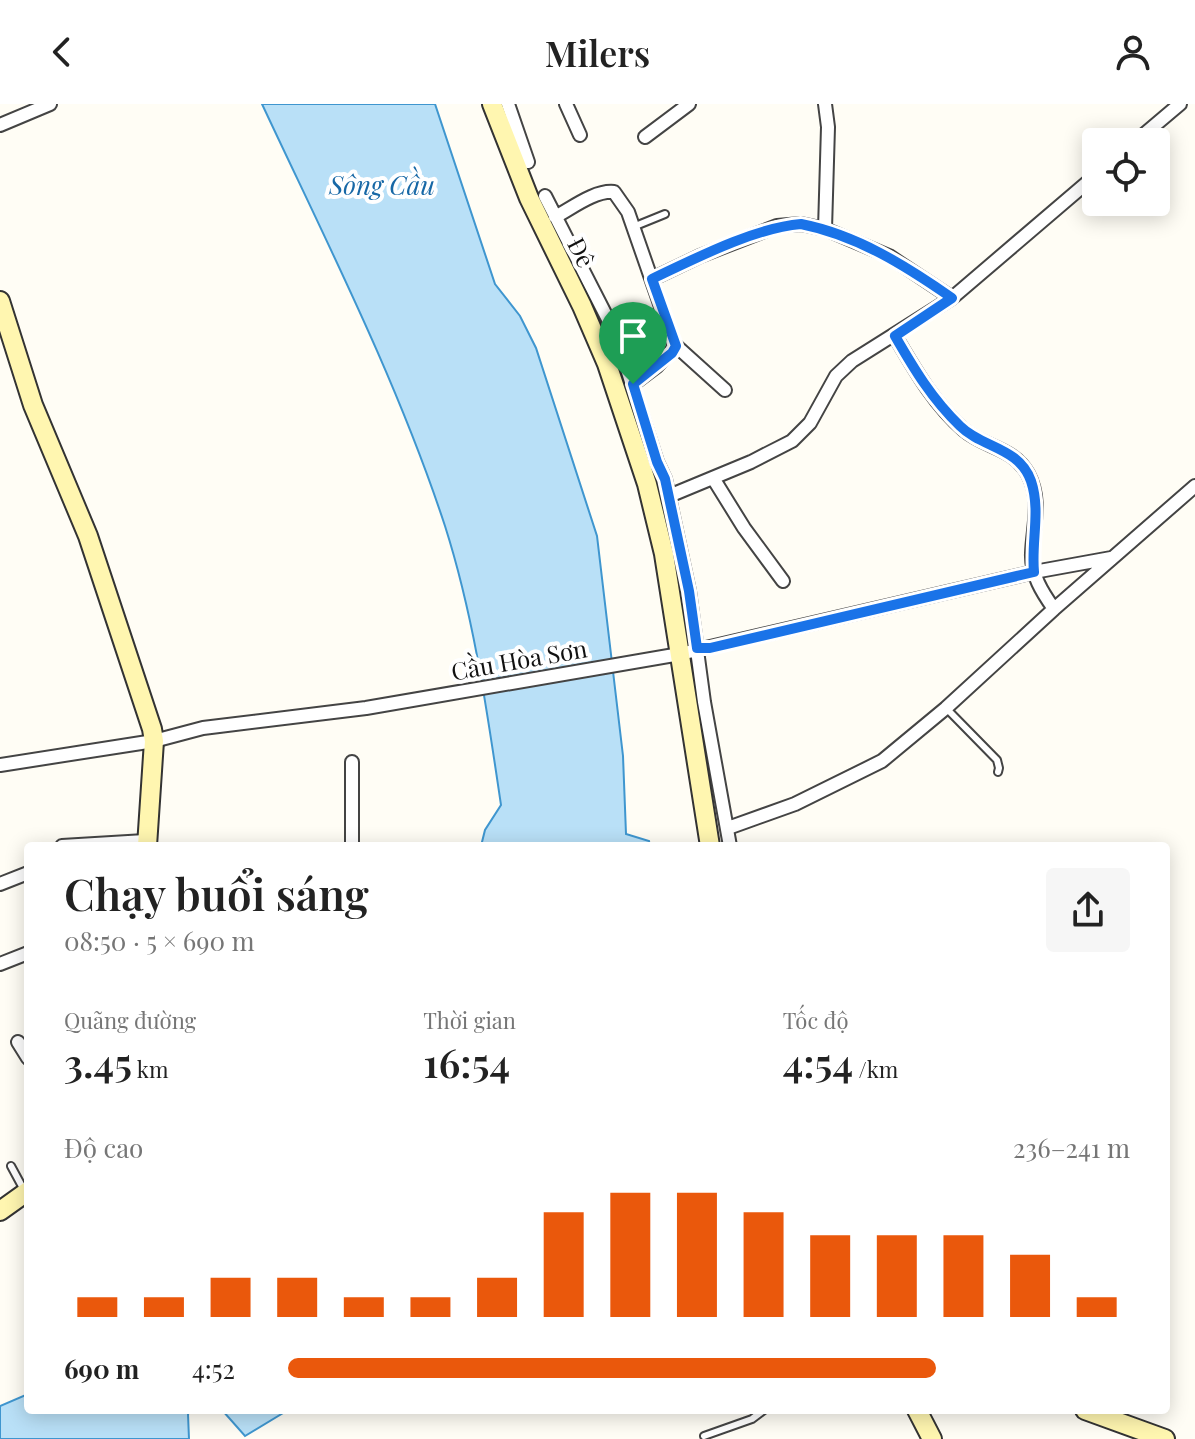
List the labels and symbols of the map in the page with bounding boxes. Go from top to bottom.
water label: Sông Cầu [328,166,435,202]
street label: Đê [561,232,603,272]
pin [599,302,667,384]
street label: Cầu Hòa Sơn [448,630,589,687]

